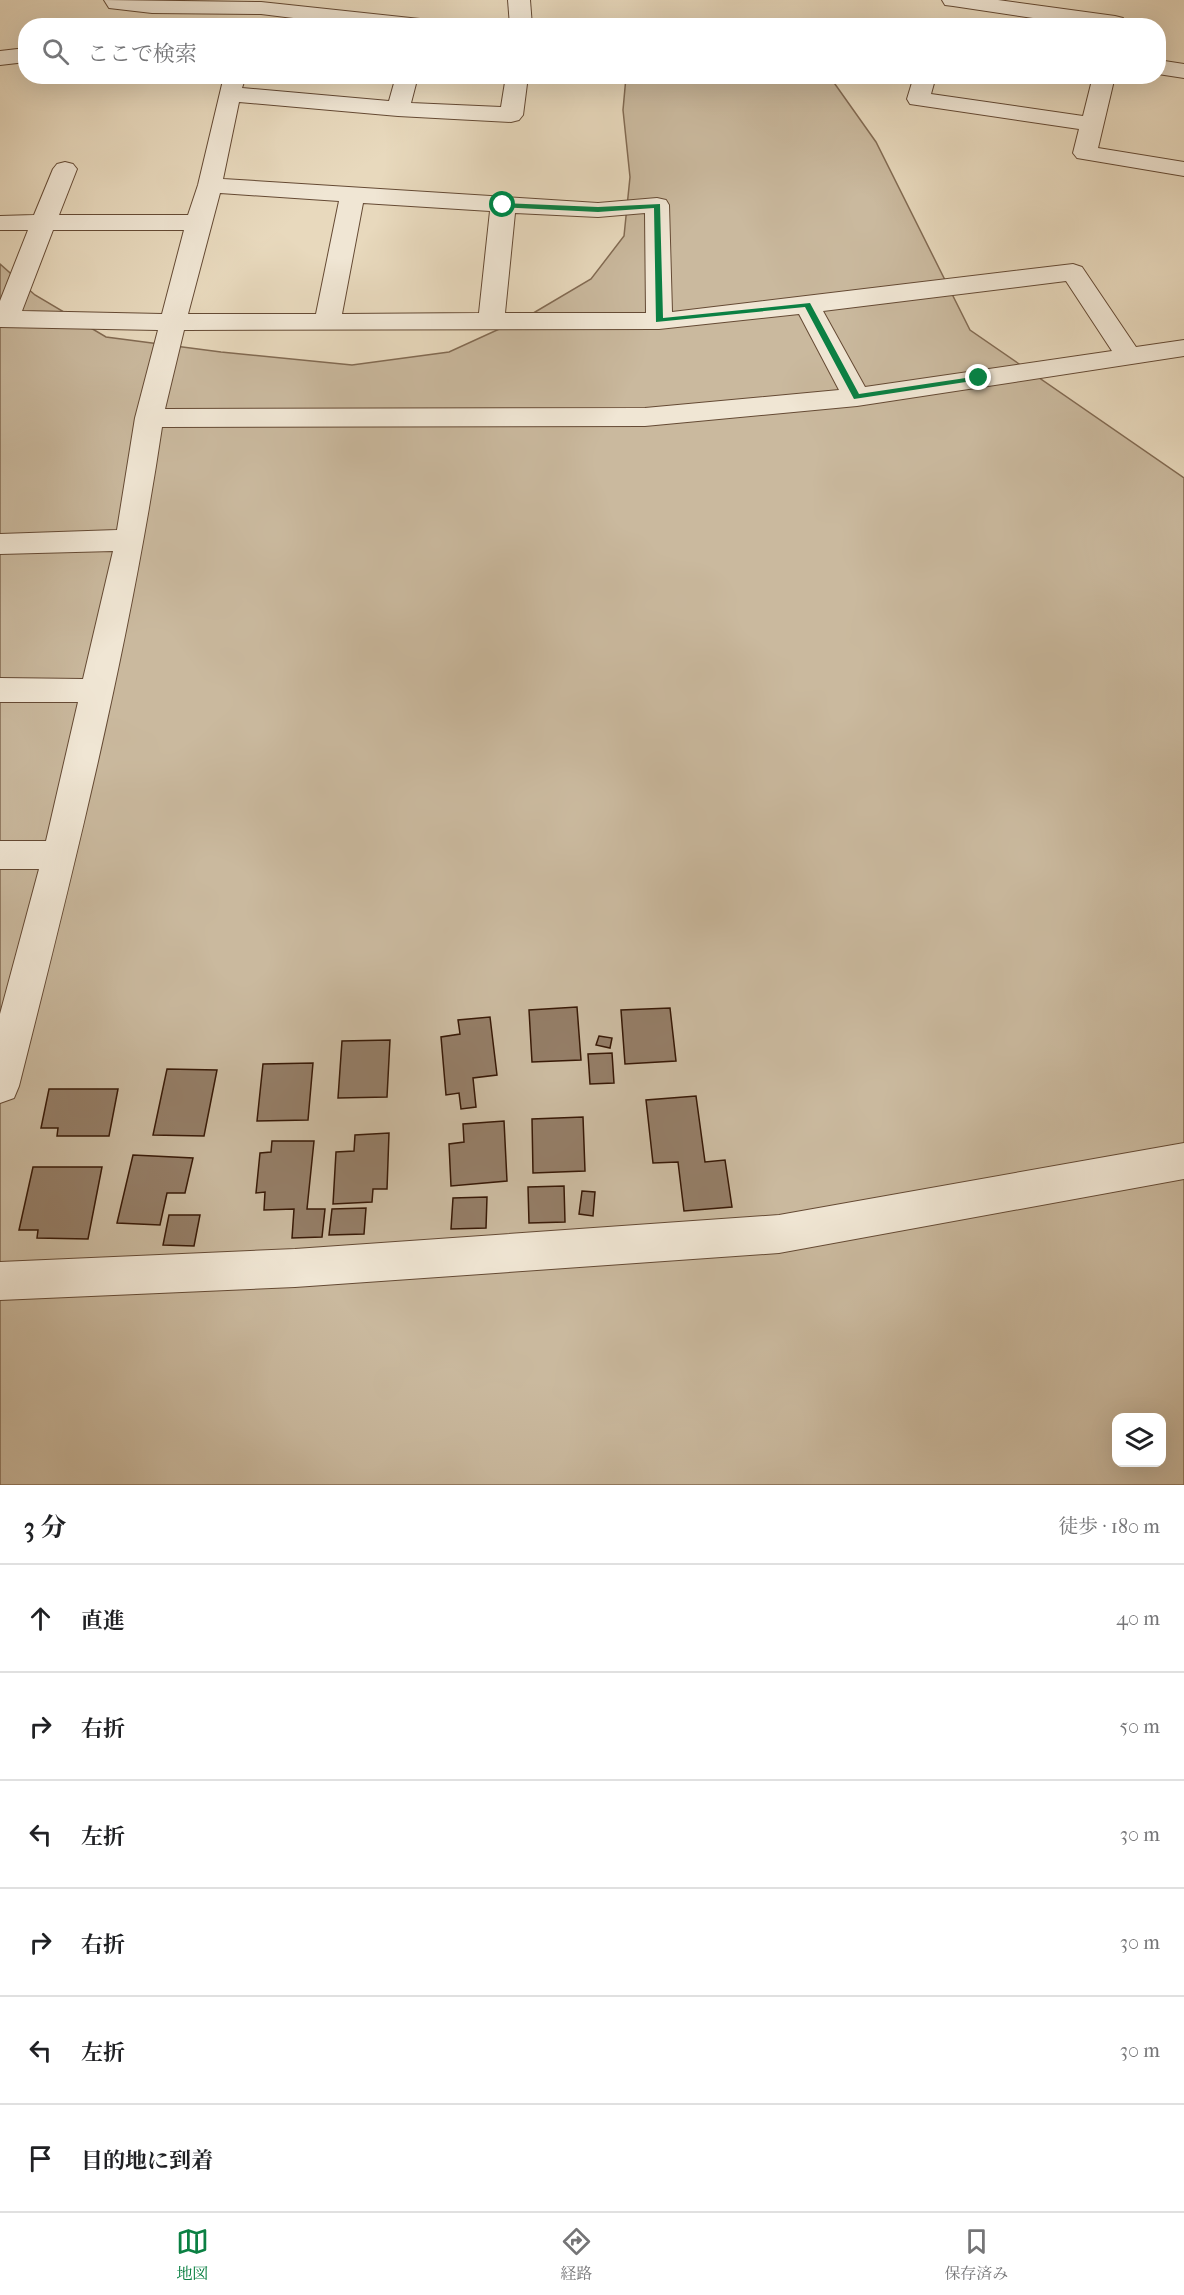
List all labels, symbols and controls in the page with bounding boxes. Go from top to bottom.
search box [18,18,1166,84]
icon: search [39,35,72,68]
text: ここで検索 [87,41,197,67]
route start [489,191,515,217]
route end [965,364,991,390]
map controls [1112,1413,1166,1467]
button: layers [1112,1413,1166,1467]
text: 3 分 [24,1512,66,1543]
text: 徒歩 · 180 m [1058,1515,1160,1538]
icon: ahead [24,1602,57,1635]
text: 40 m [1116,1607,1160,1630]
text: 直進 [81,1608,125,1634]
icon: right [24,1710,57,1743]
text: 50 m [1119,1715,1160,1738]
text: 右折 [81,1716,125,1742]
icon: left [24,1818,57,1851]
text: 30 m [1120,1823,1160,1846]
text: 左折 [81,1824,125,1850]
icon: right [24,1926,57,1959]
text: 30 m [1120,1931,1160,1954]
text: 右折 [81,1932,125,1958]
icon: left [24,2034,57,2067]
text: 30 m [1120,2039,1160,2062]
text: 左折 [81,2040,125,2066]
icon: arrive [24,2142,57,2175]
text: 目的地に到着 [81,2148,213,2174]
tab: 地図 [176,2225,209,2284]
tab: 経路 [560,2225,593,2284]
tab: 保存済み [944,2225,1008,2284]

